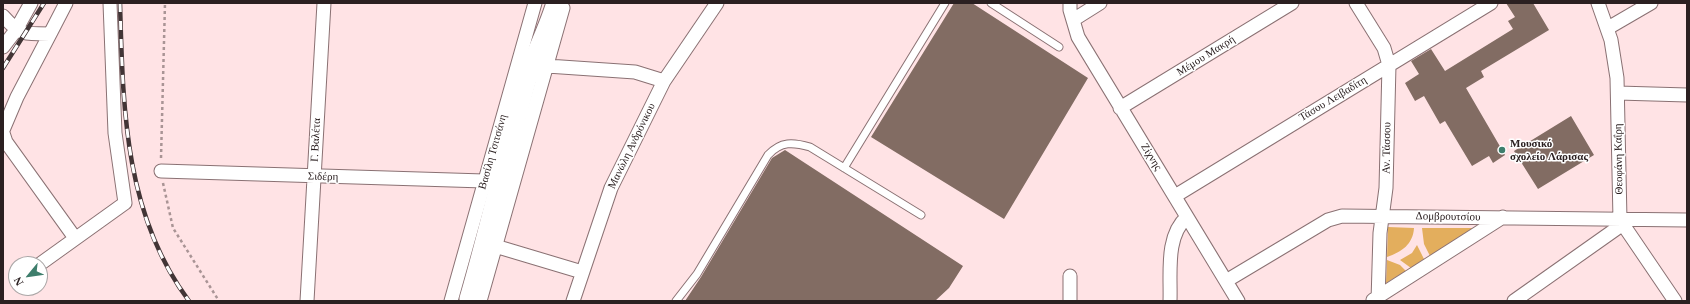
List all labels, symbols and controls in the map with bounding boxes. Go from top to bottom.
street label: Μέμου Μακρή [1174,33,1238,79]
street label: Τάσου Λειβαδίτη [1297,74,1369,124]
street label: Μανώλη Ανδρόνικου [605,101,659,191]
street label: Βασίλη Τσιτσάνη [476,113,510,191]
street label: Γ. Βαλέτα [308,118,324,162]
street label: Αν. Τάσσου [1380,122,1394,174]
street label: Θεοφάνη Καΐρη [1612,123,1626,195]
place label: Μουσικό σχολείο Λάρισας [1510,137,1588,163]
street label: Ζίχνης [1138,141,1164,173]
marker: Μουσικό σχολείο Λάρισας [1497,145,1507,155]
street label: Σιδέρη [308,170,338,184]
street label: Δομβρουτσίου [1416,210,1480,224]
north arrow [8,256,48,296]
text: N [11,275,26,288]

